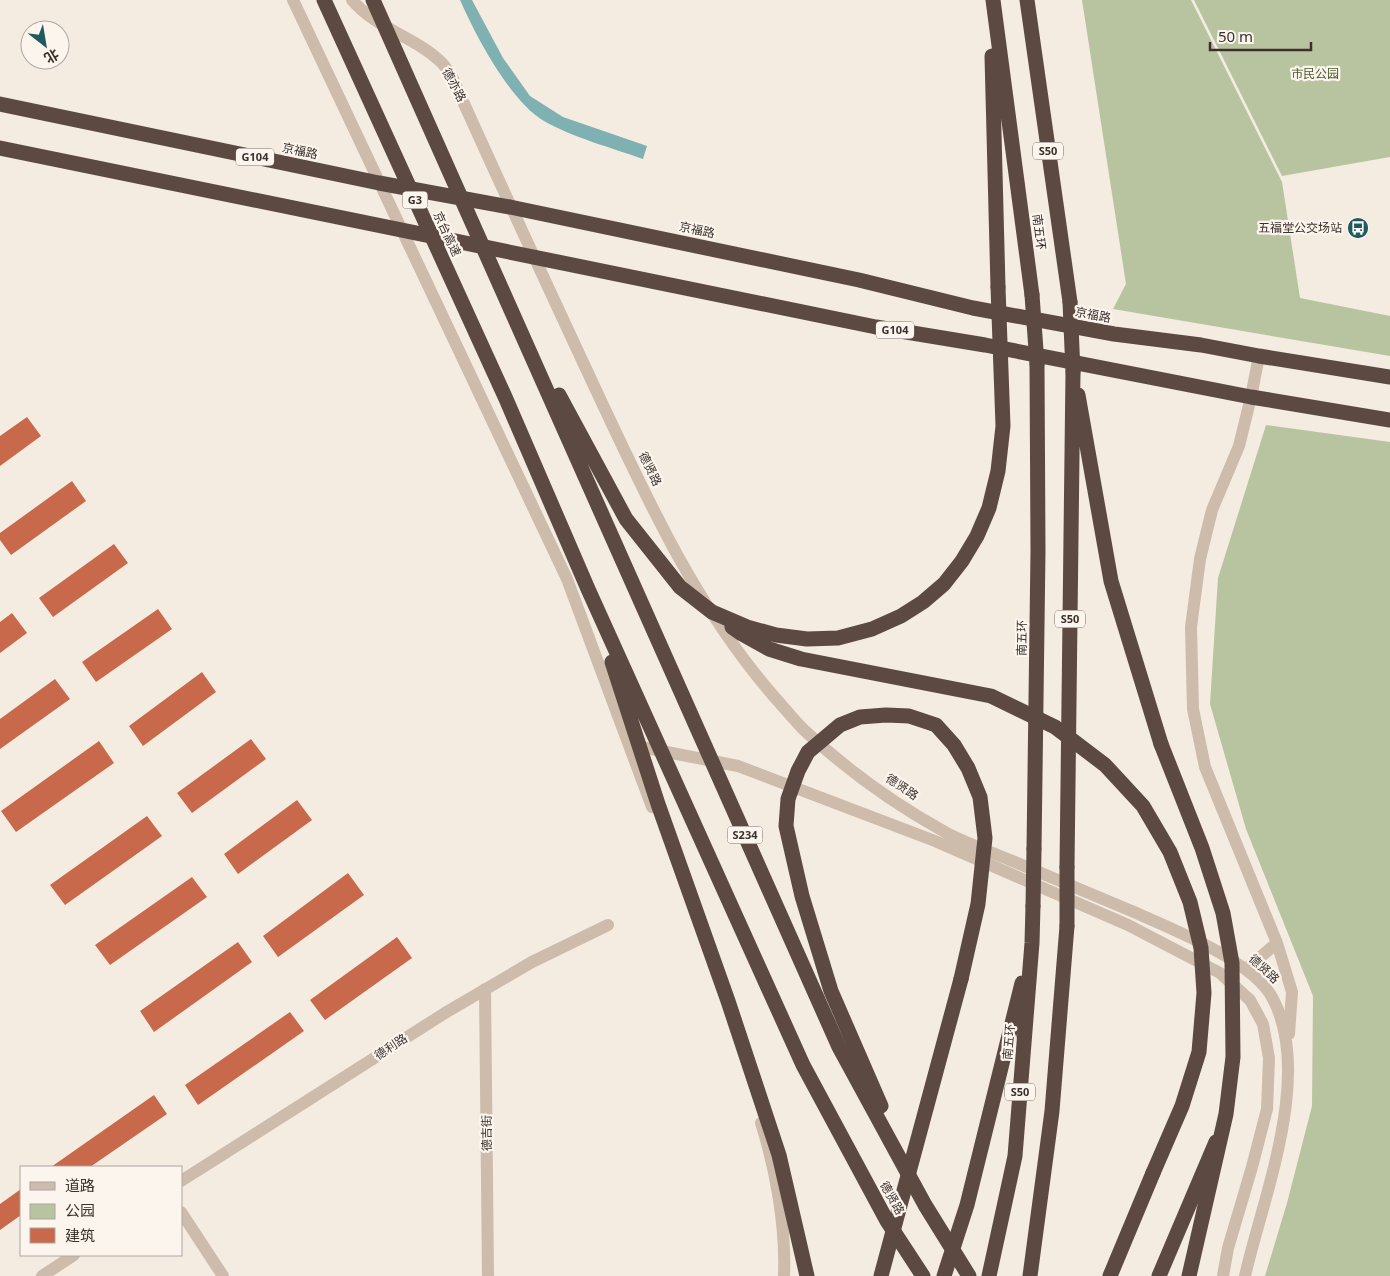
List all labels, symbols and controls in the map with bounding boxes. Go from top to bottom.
north arrow [20,20,70,70]
scale bar [1210,20,1311,52]
text: 50 m [1218,26,1253,46]
text: 北 [41,45,63,68]
street label: 德亦路 [438,65,470,105]
park label: 市民公园 [1291,65,1339,82]
street label: 京福路 [281,138,319,163]
road number: S50 [1033,142,1063,160]
road number: G104 [236,148,274,166]
road number: G3 [402,192,428,208]
street label: 京台高速 [430,208,465,259]
street label: 南五环 [1029,213,1050,251]
bus stop icon: 五福堂公交场站 [1346,216,1370,240]
street label: 京福路 [678,217,716,242]
place label: 五福堂公交场站 [1258,219,1342,236]
street label: 京福路 [1074,303,1112,326]
road number: G104 [876,322,914,338]
street label: 德贤路 [635,449,666,489]
road number: S50 [1055,610,1085,628]
street label: 南五环 [1013,620,1030,656]
street label: 德贤路 [883,769,922,804]
road number: S234 [728,826,762,844]
street label: 德贤路 [1245,950,1283,987]
street label: 南五环 [998,1023,1019,1061]
street label: 德利路 [371,1030,410,1064]
road number: S50 [1005,1084,1035,1100]
street label: 德吉街 [478,1115,495,1151]
legend [20,1166,182,1256]
text: 道路 [65,1175,95,1195]
street label: 德贤路 [876,1178,909,1218]
text: 公园 [65,1200,95,1220]
text: 建筑 [65,1225,95,1245]

